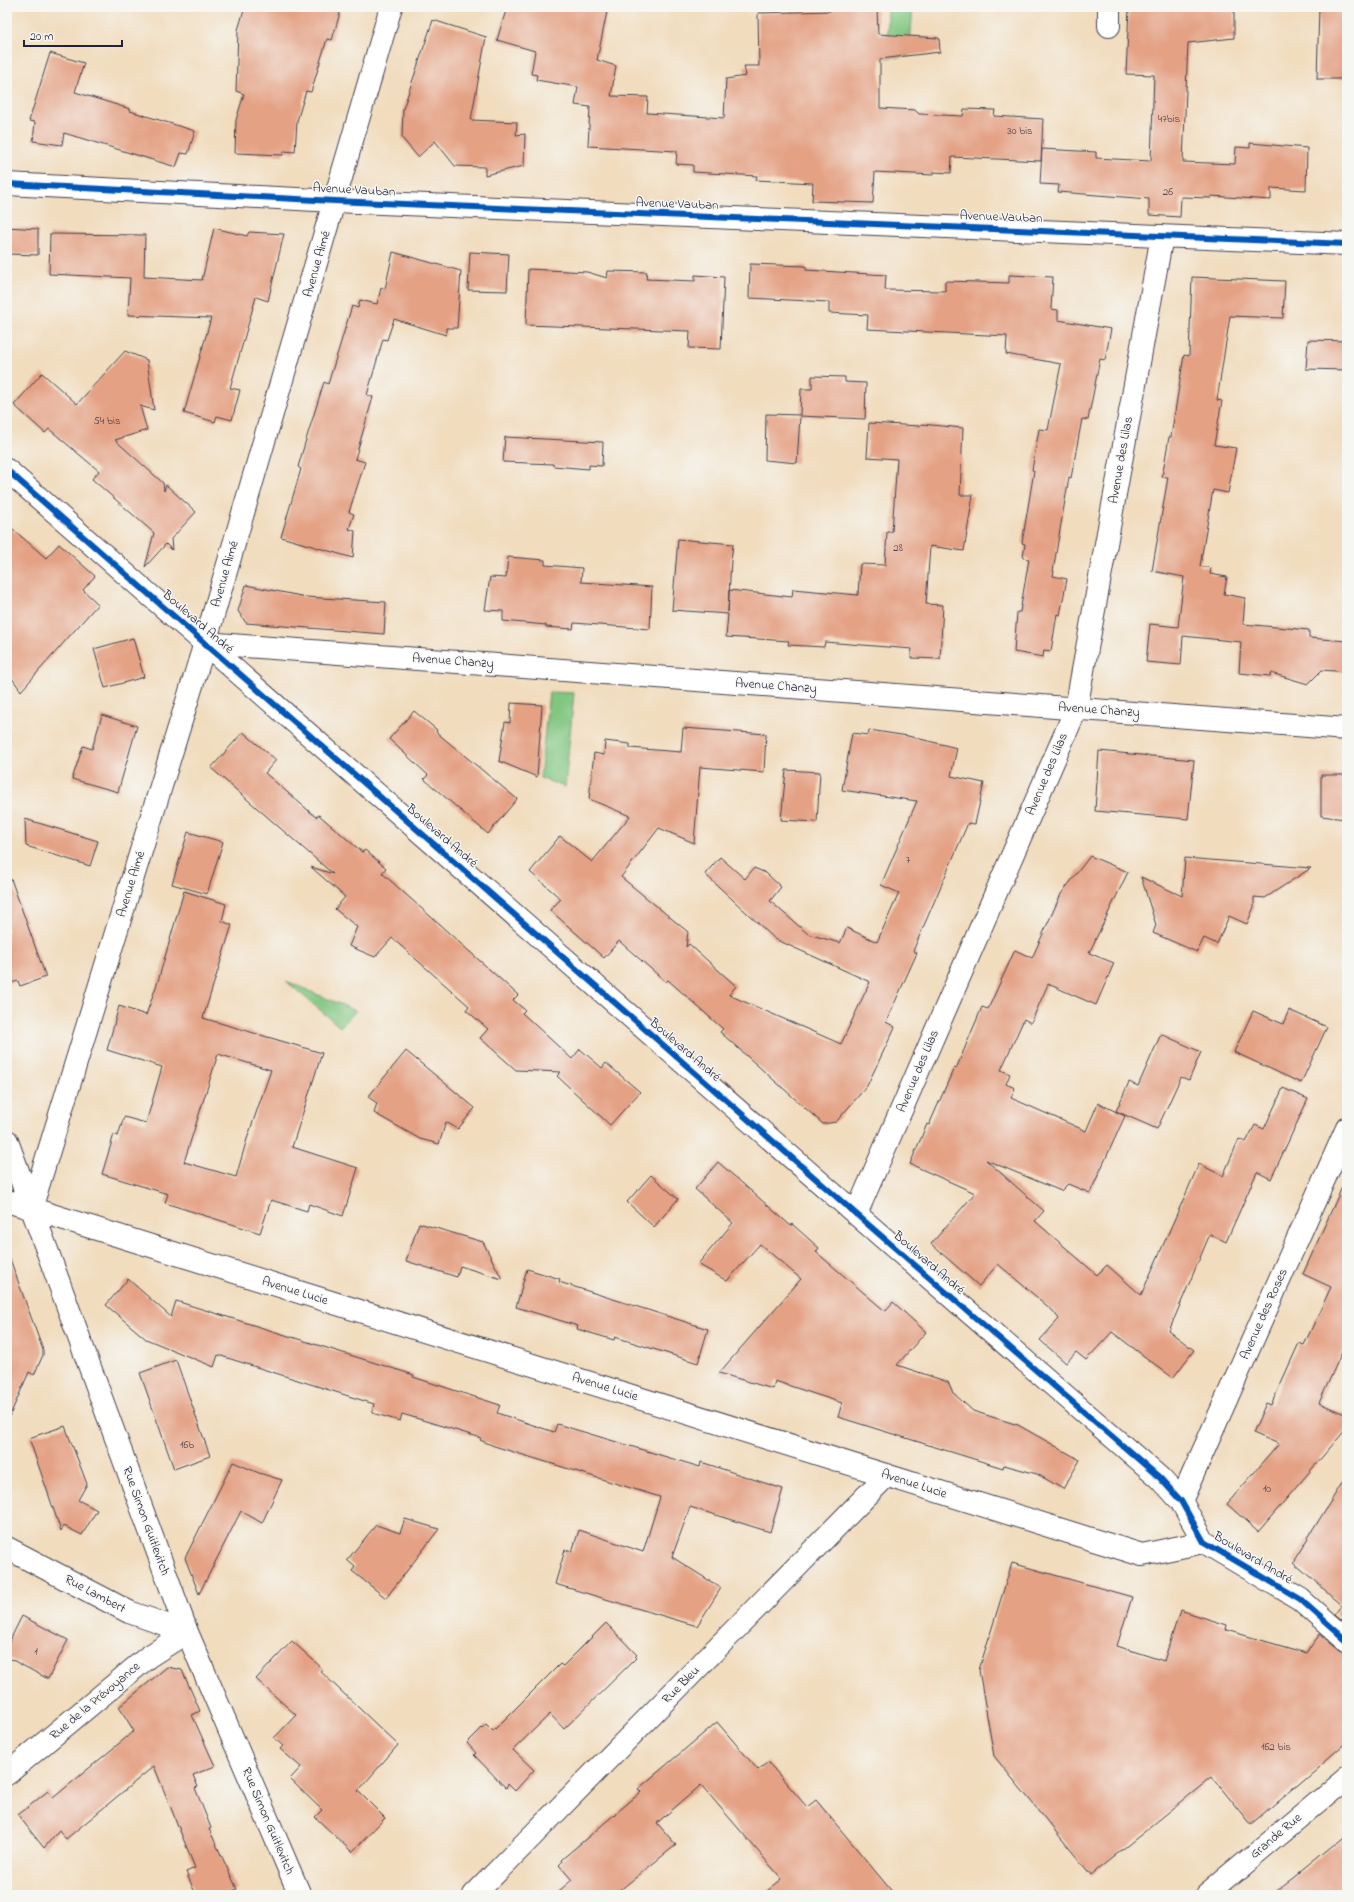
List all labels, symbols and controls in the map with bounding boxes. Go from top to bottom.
scale bar [24,22,122,48]
text: 20 m [30,28,53,46]
house number: 47bis [1158,111,1181,127]
house number: 30 bis [1007,123,1033,139]
street label: Avenue Vauban [312,178,396,202]
house number: 26 [1163,184,1173,200]
street label: Avenue Vauban [635,193,719,215]
street label: Avenue Vauban [959,206,1043,228]
street label: Avenue Aimé [298,228,336,299]
house number: 54 bis [94,413,121,429]
street label: Avenue des Lilas [1104,415,1138,505]
street label: Avenue Aimé [206,538,244,609]
house number: 28 [893,540,903,556]
street label: Boulevard André [157,585,238,659]
street label: Avenue Chanzy [412,649,494,674]
street label: Avenue Chanzy [735,674,817,699]
street label: Avenue Chanzy [1058,698,1140,723]
street label: Avenue des Lilas [1021,729,1073,818]
street label: Boulevard André [401,799,482,873]
street label: Avenue Aimé [112,848,150,919]
house number: 7 [906,852,911,868]
street label: Boulevard André [644,1013,725,1087]
street label: Avenue des Lilas [892,1026,944,1115]
street label: Boulevard André [888,1226,969,1300]
street label: Avenue des Roses [1235,1265,1293,1363]
street label: Avenue Lucie [260,1272,331,1310]
street label: Avenue Lucie [570,1368,641,1406]
house number: 16b [180,1437,194,1453]
street label: Rue Simon Guitlevitch [117,1464,175,1578]
street label: Avenue Lucie [879,1464,950,1504]
house number: 10 [1263,1481,1271,1497]
street label: Boulevard André [1209,1526,1296,1589]
street label: Rue Lambert [61,1570,129,1618]
house number: 1 [34,1644,38,1660]
street label: Rue de la Prévoyance [46,1657,145,1745]
street label: Rue Bleu [658,1662,704,1708]
house number: 162 bis [1261,1739,1291,1755]
street label: Rue Simon Guitlevitch [237,1764,299,1878]
street label: Grande Rue [1246,1809,1306,1863]

